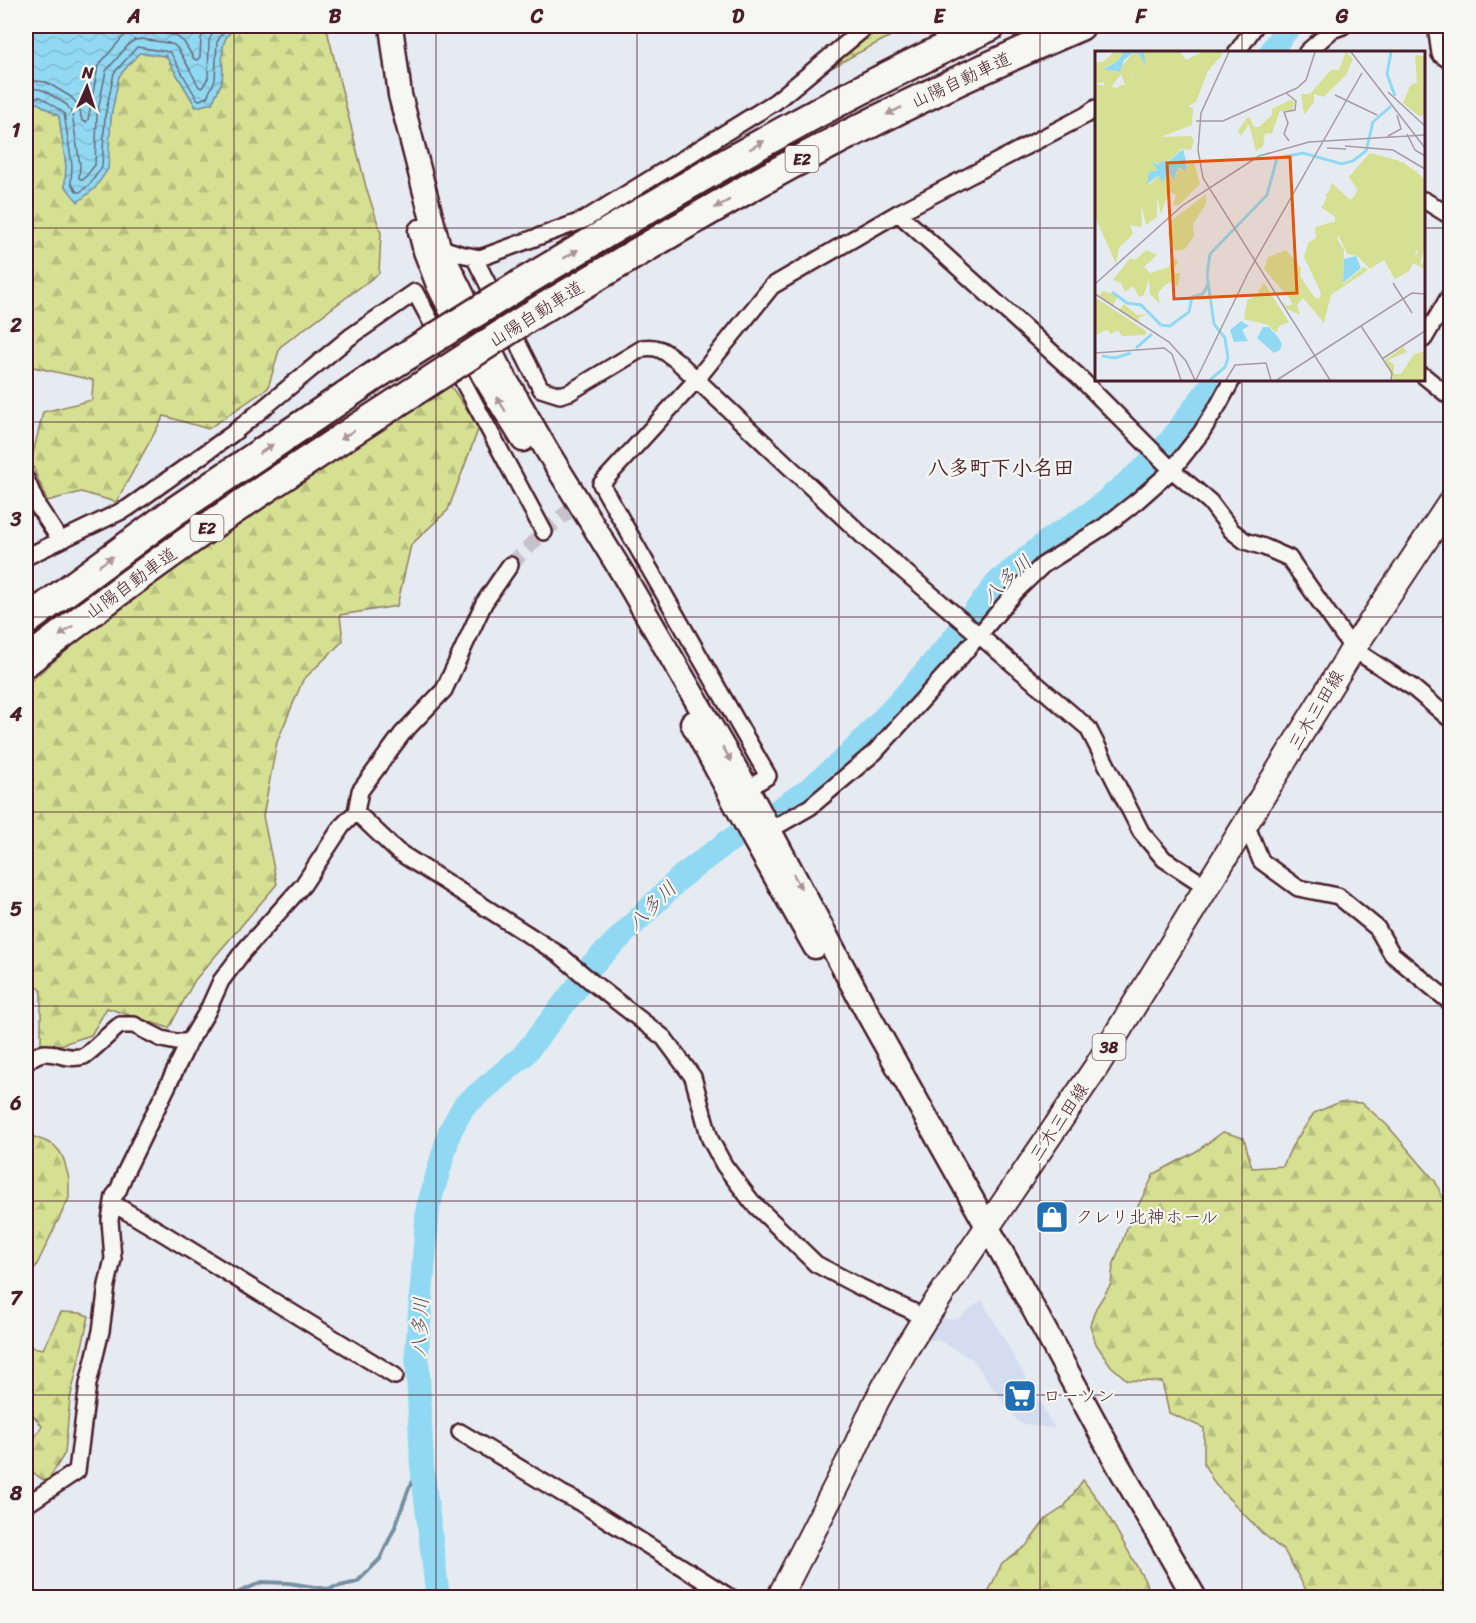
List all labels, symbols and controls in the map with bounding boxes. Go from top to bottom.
text: A [126,0,141,34]
text: B [329,0,342,34]
text: C [530,0,544,34]
text: D [732,0,745,34]
text: E [933,0,946,34]
text: F [1135,0,1148,34]
text: G [1335,0,1349,34]
street label: 山陽自動車道 [905,43,1017,117]
inset map [1095,51,1425,381]
north arrow [57,57,117,117]
text: N [80,58,95,87]
one-way arrow [885,107,902,116]
text: 1 [12,113,21,148]
one-way arrow [749,140,766,150]
road number: E2 [786,146,818,172]
one-way arrow [714,198,730,209]
one-way arrow [563,249,579,260]
street label: 山陽自動車道 [482,272,590,356]
text: 2 [9,308,22,343]
one-way arrow [495,396,506,412]
one-way arrow [339,429,355,441]
one-way arrow [258,444,274,455]
district label: 八多町下小名田 [928,449,1075,487]
text: 3 [10,502,22,537]
road number: E2 [190,515,224,541]
street label: 山陽自動車道 [78,538,184,628]
water label: 八多川 [973,546,1041,612]
one-way arrow [99,555,114,567]
one-way arrow [59,624,74,636]
street label: 三木三田線 [1279,663,1353,757]
text: 4 [9,697,23,732]
one-way arrow [722,746,733,762]
water label: 八多川 [618,872,686,940]
one-way arrow [792,873,802,890]
text: 5 [10,892,22,927]
road number: 38 [1092,1034,1126,1060]
street label: 三木三田線 [1021,1076,1097,1168]
text: 6 [9,1086,22,1121]
shop icon: クレリ北神ホール [1034,1199,1070,1235]
place label: クレリ北神ホール [1075,1201,1218,1233]
text: 7 [10,1281,23,1316]
water label: 八多川 [401,1296,439,1358]
supermarket icon: ローソン [1002,1378,1038,1414]
place label: ローソン [1043,1380,1115,1412]
text: 8 [9,1476,23,1511]

